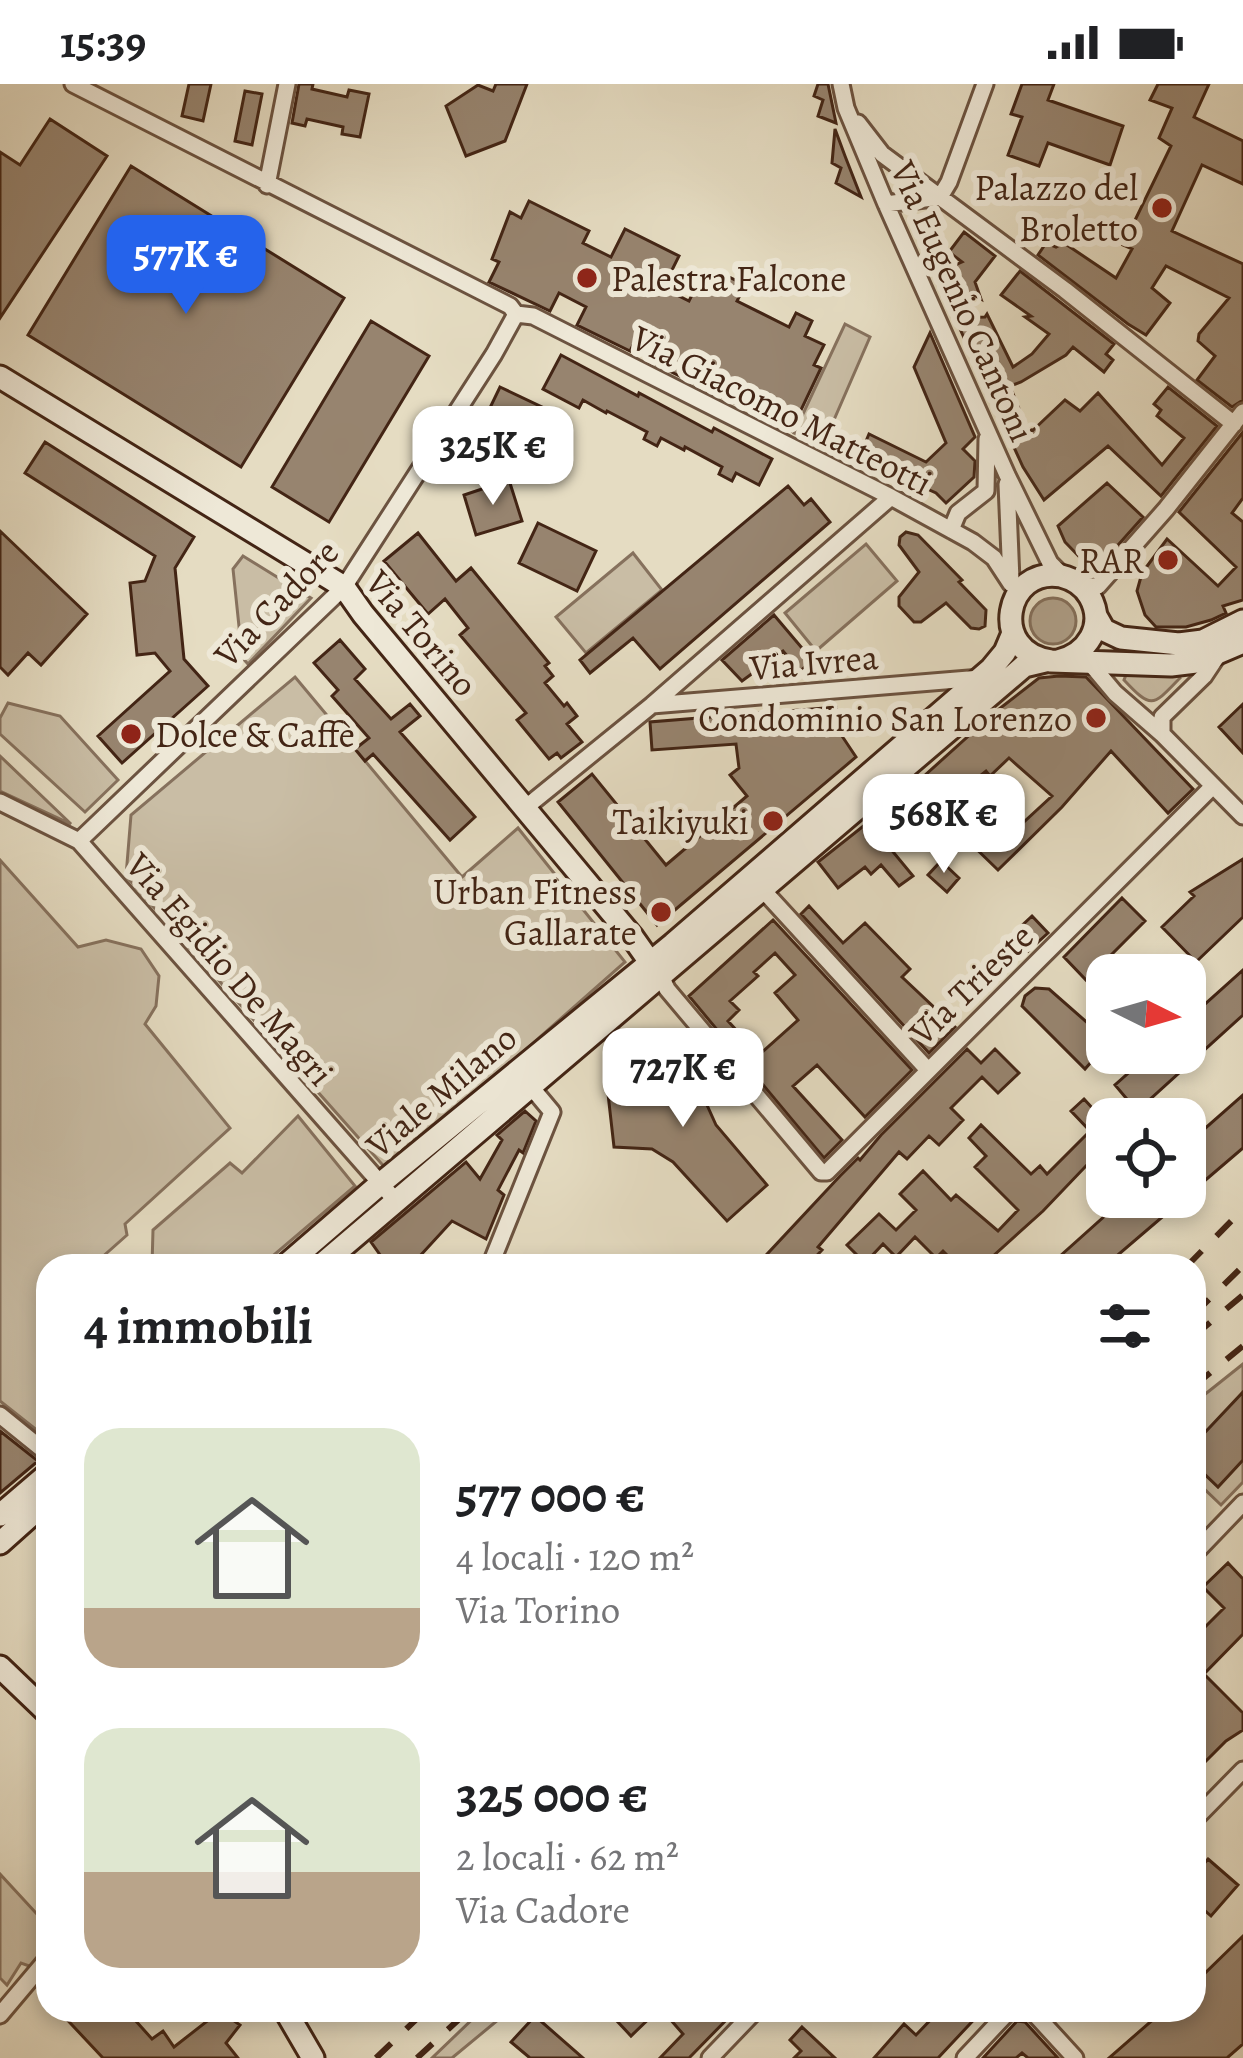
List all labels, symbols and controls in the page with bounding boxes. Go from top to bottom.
text: 15:39 [60,11,146,73]
street label: Via Eugenio Cantoni [879,152,1047,449]
place label: Palazzo del Broletto [974,163,1138,253]
marker: Palazzo del Broletto [1149,195,1175,221]
pin: 577K € [88,215,284,317]
text: 577K € [134,227,238,280]
place label: Palestra Falcone [611,254,846,303]
marker: Palestra Falcone [574,265,600,291]
street label: Via Giacomo Matteotti [622,313,941,507]
pin: 325K € [395,406,591,508]
text: 325K € [439,418,547,471]
street label: Via Cadore [202,528,349,679]
place label: RAR [1079,536,1144,585]
marker: RAR [1155,547,1181,573]
street label: Via Torino [354,558,489,707]
street label: Via Ivrea [747,632,881,692]
place label: Condominio San Lorenzo [698,694,1072,743]
marker: Condominio San Lorenzo [1083,705,1109,731]
place label: Dolce & Caffè [155,710,355,759]
marker: Dolce & Caffè [118,721,144,747]
pin: 568K € [846,774,1042,876]
text: 568K € [890,786,998,839]
place label: Taikiyuki [613,797,749,846]
marker: Taikiyuki [760,808,786,834]
street label: Via Egidio De Magri [114,841,345,1096]
place label: Urban Fitness Gallarate [433,867,637,957]
marker: Urban Fitness Gallarate [648,899,674,925]
street label: Via Trieste [897,912,1044,1056]
north arrow [1086,954,1206,1074]
map controls [1086,954,1206,1218]
street label: Viale Milano [354,1013,527,1169]
pin: 727K € [585,1028,781,1130]
text: 727K € [630,1040,736,1093]
button: locate [1086,1098,1206,1218]
text: 4 immobili [84,1291,313,1361]
icon: filters [1092,1293,1158,1359]
text: 577 000 € [456,1460,645,1530]
icon: home [180,1476,324,1620]
text: 4 locali · 120 m² [456,1530,694,1583]
text: Via Torino [456,1583,620,1636]
text: 325 000 € [456,1760,648,1830]
icon: home [180,1776,324,1920]
text: 2 locali · 62 m² [456,1830,679,1883]
text: Via Cadore [456,1883,630,1936]

